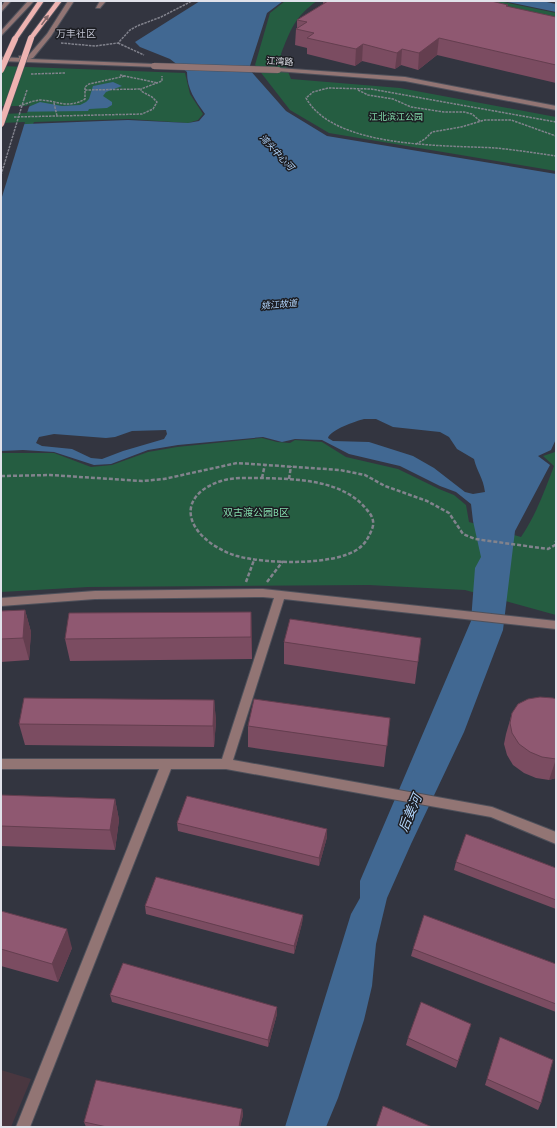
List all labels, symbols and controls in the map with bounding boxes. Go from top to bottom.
one-way arrow [41,14,49,25]
district label: 万丰社区 [56,27,96,40]
street label: 江湾路 [266,55,294,67]
park label: 江北滨江公园 [369,111,423,122]
water label: 湾头中心河 [258,132,298,174]
water label: 姚江故道 [261,297,299,311]
park label: 双古渡公园B区 [223,506,289,519]
water label: 后姜河 [395,789,427,834]

